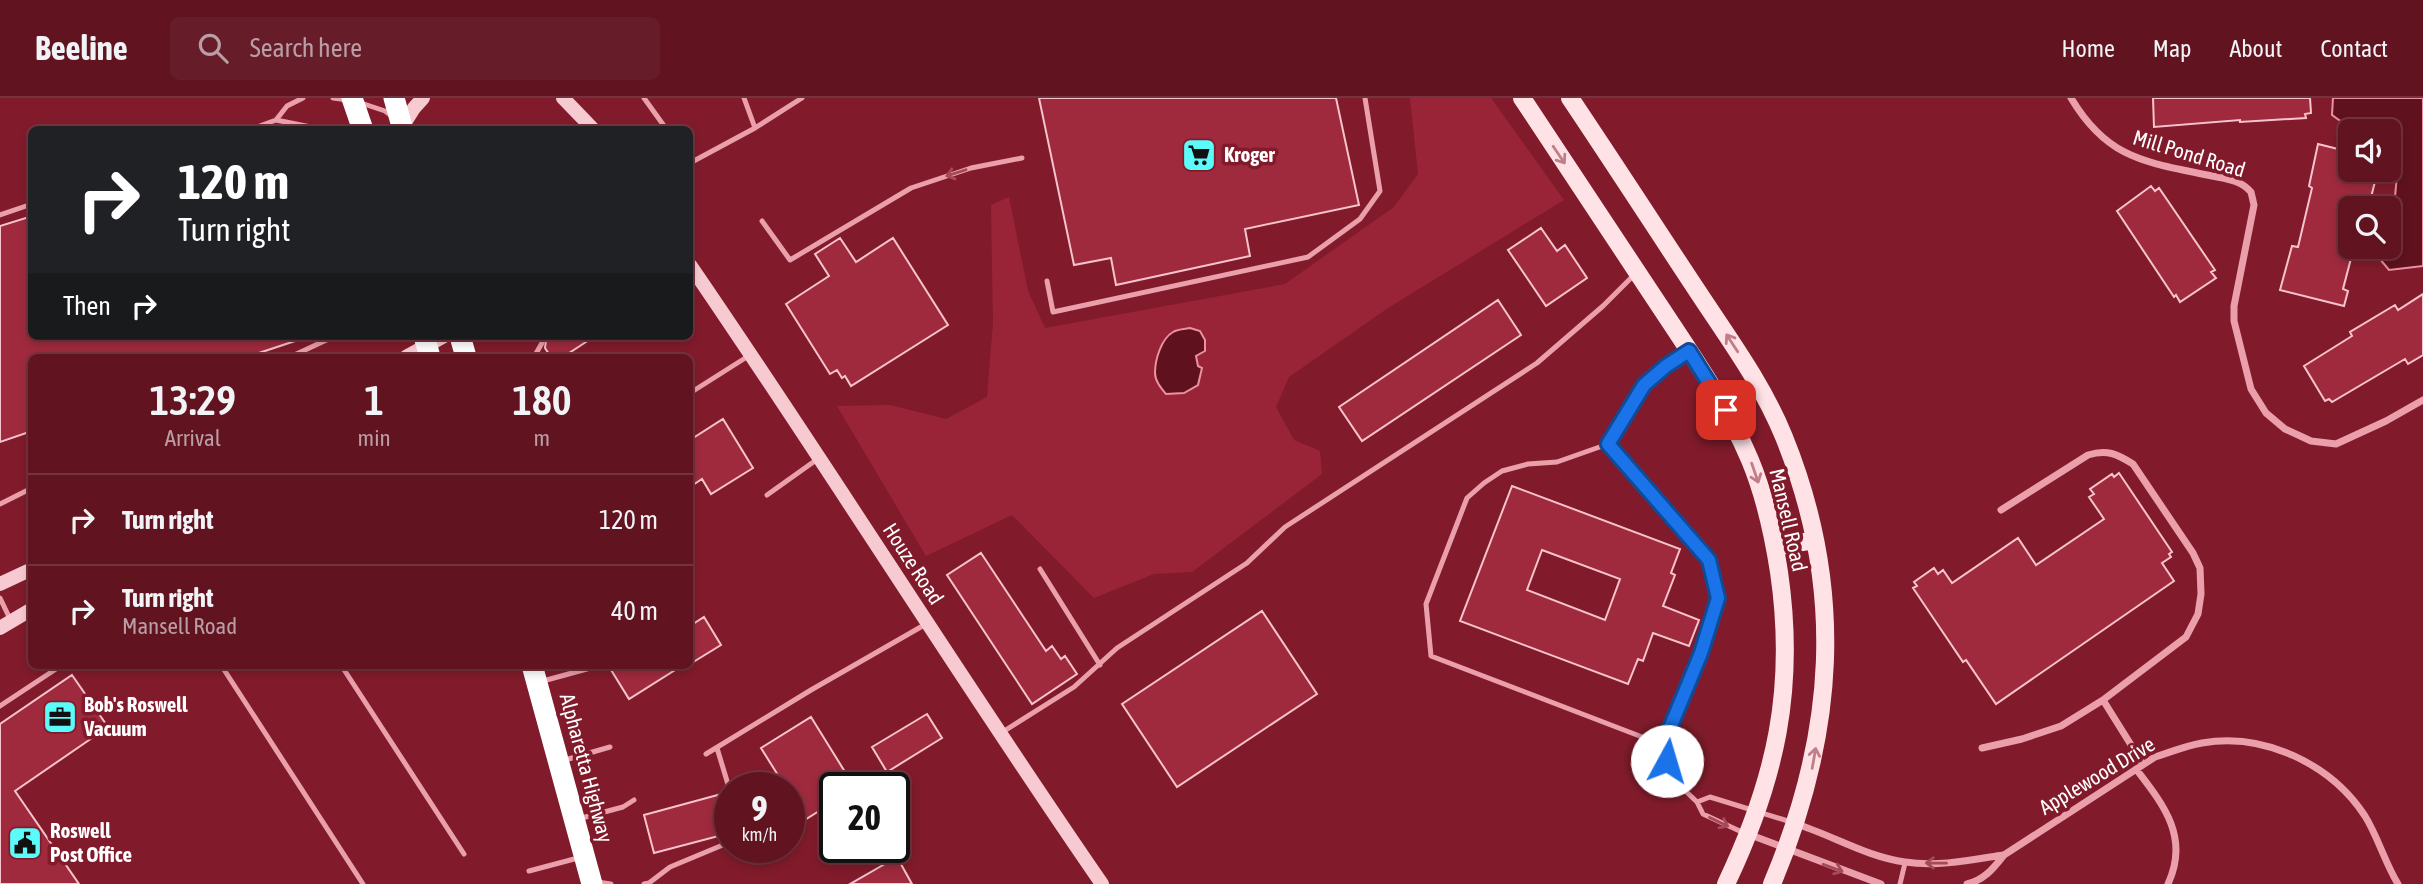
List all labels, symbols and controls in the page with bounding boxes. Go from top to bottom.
search box [170,17,660,80]
text: Beeline [35,29,128,67]
icon: search [194,29,232,67]
text: Search here [250,33,362,63]
text: Home [2061,35,2115,62]
text: Map [2153,35,2191,62]
text: About [2229,35,2282,62]
text: Contact [2320,35,2388,62]
map controls [2338,119,2401,259]
button: sound [2338,119,2401,182]
street label: Mill Pond Road [2130,125,2248,181]
supermarket icon: Kroger [1180,136,1218,174]
place label: Kroger [1224,142,1275,166]
one-way arrow [1552,145,1567,164]
text: 120 m [178,153,289,209]
icon: right [63,154,154,245]
one-way arrow [945,168,967,180]
button: search [2338,196,2401,259]
text: Turn right [178,211,291,248]
icon: right [125,287,163,325]
text: Then [63,291,111,321]
one-way arrow [1724,334,1738,354]
text: 13:29 [150,376,236,424]
text: 1 [364,376,384,424]
text: 180 [512,376,571,424]
pin [1696,380,1756,440]
icon: arrive [1707,391,1745,429]
text: Arrival [165,425,221,451]
text: min [358,425,391,451]
text: m [534,425,550,451]
one-way arrow [1750,462,1762,484]
street label: Mansell Road [1765,466,1812,574]
icon: right [63,501,101,539]
text: Turn right [122,505,213,535]
text: 120 m [599,505,658,535]
street label: Houze Road [879,518,949,609]
text: Turn right [122,583,213,613]
icon: right [63,592,101,630]
text: 40 m [611,596,658,626]
text: Mansell Road [122,613,237,639]
street label: Alpharetta Highway [556,691,618,845]
place label: Bob's Roswell Vacuum [83,692,188,740]
office icon: Bob's Roswell Vacuum [41,698,79,736]
position arrow [1630,724,1704,798]
street label: Applewood Drive [2034,731,2159,819]
one-way arrow [1807,747,1821,770]
speed limit sign: 20 [819,772,910,863]
text: 9 [751,788,768,828]
one-way arrow [1708,816,1729,830]
place label: Roswell Post Office [50,818,132,866]
public building icon: Roswell Post Office [6,824,44,862]
text: km/h [742,824,777,845]
one-way arrow [1925,856,1948,870]
one-way arrow [1822,862,1844,875]

